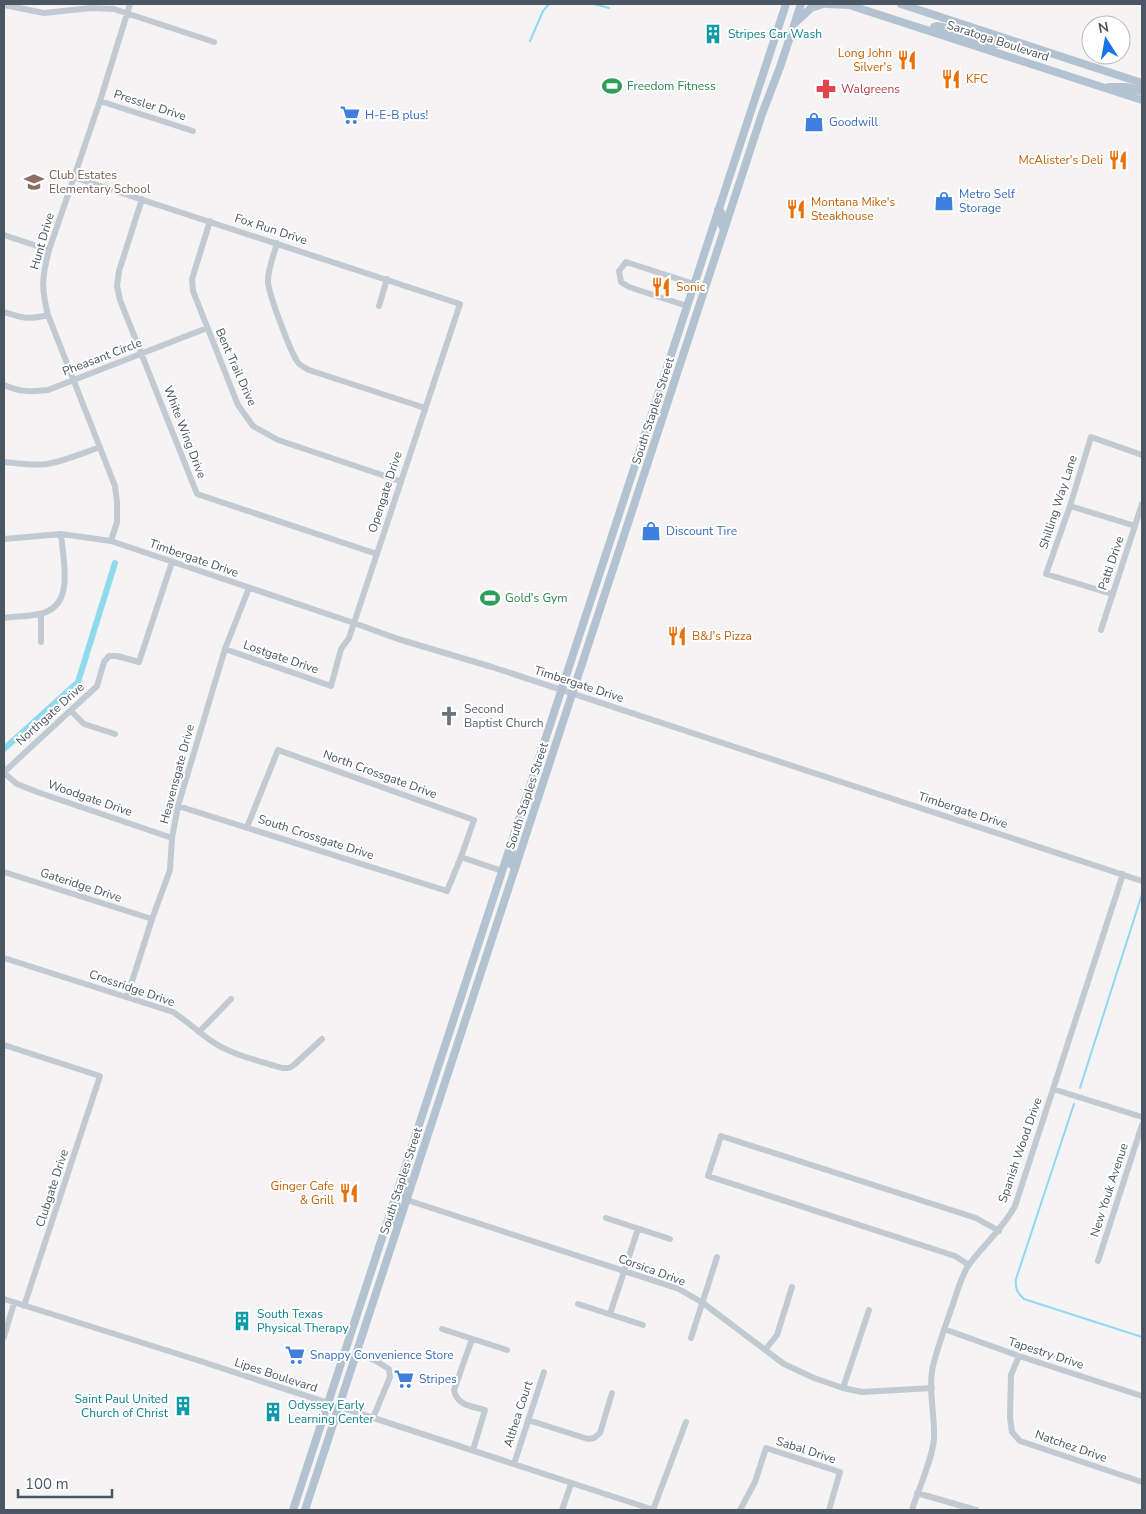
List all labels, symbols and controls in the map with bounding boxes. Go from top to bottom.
north arrow [1081,15,1131,65]
street label: Saratoga Boulevard [945,17,1051,65]
text: N [1097,17,1111,38]
building icon: Stripes Car Wash [702,23,724,45]
place label: Stripes Car Wash [728,26,822,42]
place label: Long John Silver's [838,45,892,75]
restaurant icon: Long John Silver's [896,49,918,71]
restaurant icon: KFC [940,68,962,90]
place label: KFC [966,71,988,87]
sports icon: Freedom Fitness [601,75,623,97]
place label: Freedom Fitness [627,78,716,94]
pharmacy icon: Walgreens [815,78,837,100]
place label: Walgreens [841,81,900,97]
street label: Pressler Drive [112,86,188,124]
supermarket icon: H-E-B plus! [339,104,361,126]
place label: H-E-B plus! [365,107,428,123]
shop icon: Goodwill [803,111,825,133]
place label: Goodwill [829,114,878,130]
restaurant icon: McAlister's Deli [1107,149,1129,171]
place label: McAlister's Deli [1018,152,1103,168]
place label: Club Estates Elementary School [49,167,151,197]
school or university icon: Club Estates Elementary School [23,171,45,193]
place label: Metro Self Storage [959,186,1016,216]
shop icon: Metro Self Storage [933,190,955,212]
place label: Montana Mike's Steakhouse [811,194,895,224]
restaurant icon: Montana Mike's Steakhouse [785,198,807,220]
street label: Fox Run Drive [233,210,309,248]
street label: Hunt Drive [26,211,58,271]
restaurant icon: Sonic [650,276,672,298]
place label: Sonic [676,279,706,295]
street label: Bent Trail Drive [212,326,260,408]
street label: Pheasant Circle [60,334,144,380]
street label: South Staples Street [628,355,678,466]
street label: White Wing Drive [160,383,210,481]
street label: Opengate Drive [364,449,406,535]
street label: Shilling Way Lane [1035,453,1081,551]
shop icon: Discount Tire [640,520,662,542]
place label: Discount Tire [666,523,737,539]
street label: Patti Drive [1094,534,1128,592]
street label: Timbergate Drive [147,535,241,581]
sports icon: Gold's Gym [479,587,501,609]
place label: Gold's Gym [505,590,568,606]
restaurant icon: B&J's Pizza [666,625,688,647]
place label: B&J's Pizza [692,628,752,644]
street label: Lostgate Drive [241,637,321,677]
street label: Timbergate Drive [532,662,626,706]
street label: Northgate Drive [12,679,88,749]
place label: Second Baptist Church [464,701,544,731]
church icon: Second Baptist Church [438,705,460,727]
street label: Heavensgate Drive [156,723,198,825]
street label: South Staples Street [502,740,552,851]
street label: North Crossgate Drive [321,746,439,802]
street label: Woodgate Drive [46,776,134,820]
street label: Timbergate Drive [916,788,1010,832]
street label: South Crossgate Drive [256,811,376,863]
street label: Gateridge Drive [38,864,124,906]
street label: Crossridge Drive [87,966,177,1010]
street label: Spanish Wood Drive [994,1095,1046,1205]
street label: South Staples Street [376,1125,426,1236]
street label: New Youk Avenue [1086,1141,1132,1239]
street label: Clubgate Drive [32,1147,72,1229]
place label: Ginger Cafe & Grill [270,1178,334,1208]
restaurant icon: Ginger Cafe & Grill [338,1182,360,1204]
street label: Corsica Drive [616,1250,688,1290]
place label: South Texas Physical Therapy [257,1306,349,1336]
building icon: South Texas Physical Therapy [231,1310,253,1332]
street label: Tapestry Drive [1006,1333,1086,1373]
supermarket icon: Snappy Convenience Store [284,1344,306,1366]
place label: Snappy Convenience Store [310,1347,454,1363]
street label: Lipes Boulevard [232,1354,320,1396]
supermarket icon: Stripes [393,1368,415,1390]
place label: Stripes [419,1371,457,1387]
street label: Althea Court [500,1378,537,1449]
place label: Saint Paul United Church of Christ [74,1391,169,1421]
building icon: Saint Paul United Church of Christ [172,1395,194,1417]
place label: Odyssey Early Learning Center [288,1397,374,1427]
building icon: Odyssey Early Learning Center [262,1401,284,1423]
street label: Natchez Drive [1033,1426,1109,1466]
street label: Sabal Drive [774,1433,838,1467]
scale bar [18,1466,111,1498]
text: 100 m [25,1474,69,1494]

